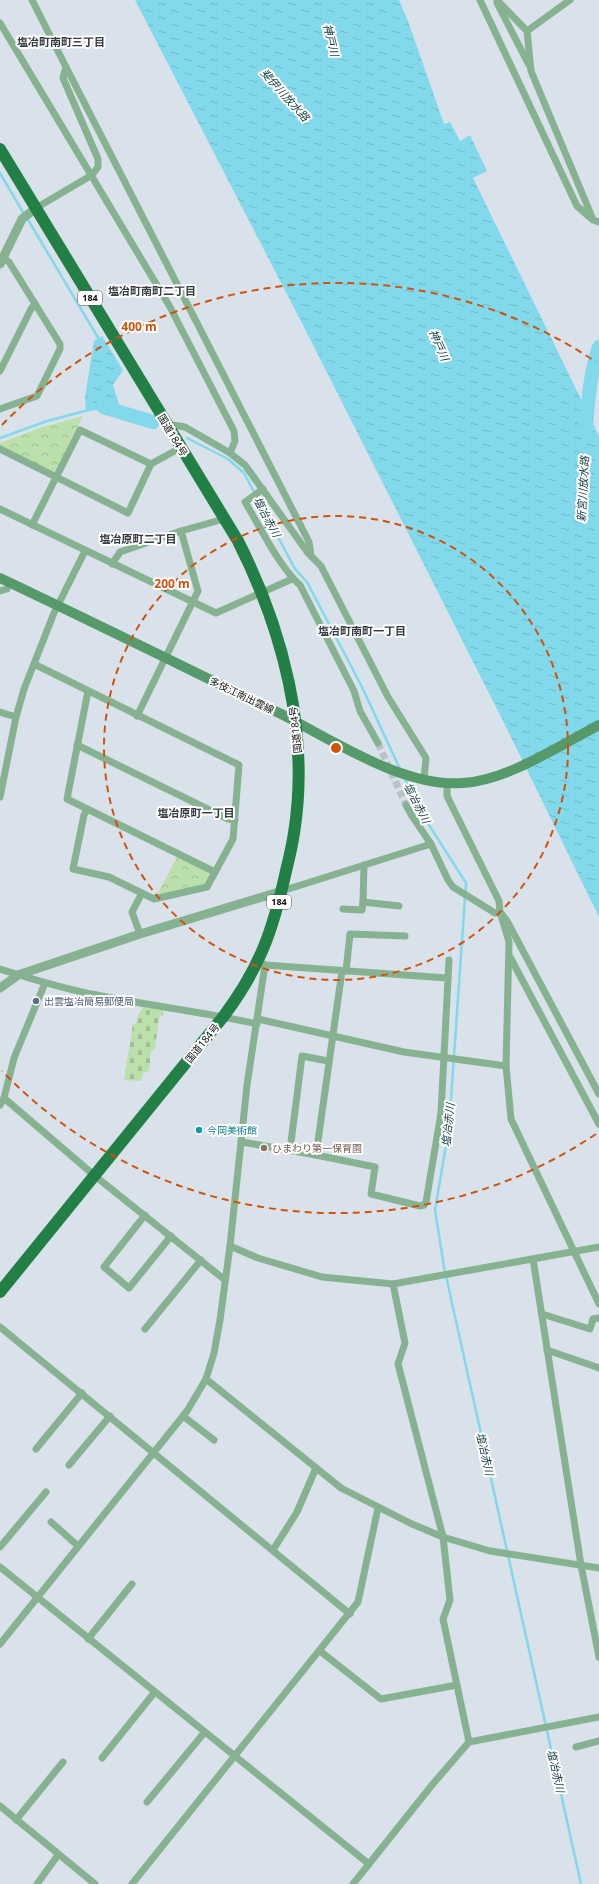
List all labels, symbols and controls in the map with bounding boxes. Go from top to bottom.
water label: 神戸川 [320,22,343,59]
district label: 塩冶町南町三丁目 [17,34,105,49]
water label: 斐伊川放水路 [258,65,314,125]
district label: 塩冶町南町二丁目 [108,283,196,298]
road number: 184 [78,291,102,305]
text: 400 m [121,318,157,335]
water label: 神戸川 [426,327,453,364]
street label: 国道184号 [155,411,191,459]
water label: 新宮川放水路 [573,455,592,522]
water label: 塩冶赤川 [250,494,285,541]
district label: 塩冶原町二丁目 [100,531,177,546]
text: 200 m [154,575,190,592]
district label: 塩冶町南町一丁目 [318,623,406,638]
street label: 多伎江南出雲線 [207,673,277,717]
street label: 国道184号 [286,706,304,754]
centre of rings [329,741,343,755]
water label: 塩冶赤川 [401,780,435,827]
district label: 塩冶原町一丁目 [158,805,235,820]
road number: 184 [267,895,291,909]
place label: 出雲塩冶簡易郵便局 [44,994,134,1008]
marker: 出雲塩冶簡易郵便局 [31,996,41,1006]
street label: 国道184号 [182,1020,222,1066]
water label: 塩冶赤川 [438,1101,457,1148]
place label: 今岡美術館 [207,1123,257,1137]
marker: 今岡美術館 [194,1125,204,1135]
place label: ひまわり第一保育園 [272,1141,362,1155]
marker: ひまわり第一保育園 [259,1143,269,1153]
water label: 塩冶赤川 [473,1431,498,1478]
water label: 塩冶赤川 [544,1748,569,1795]

